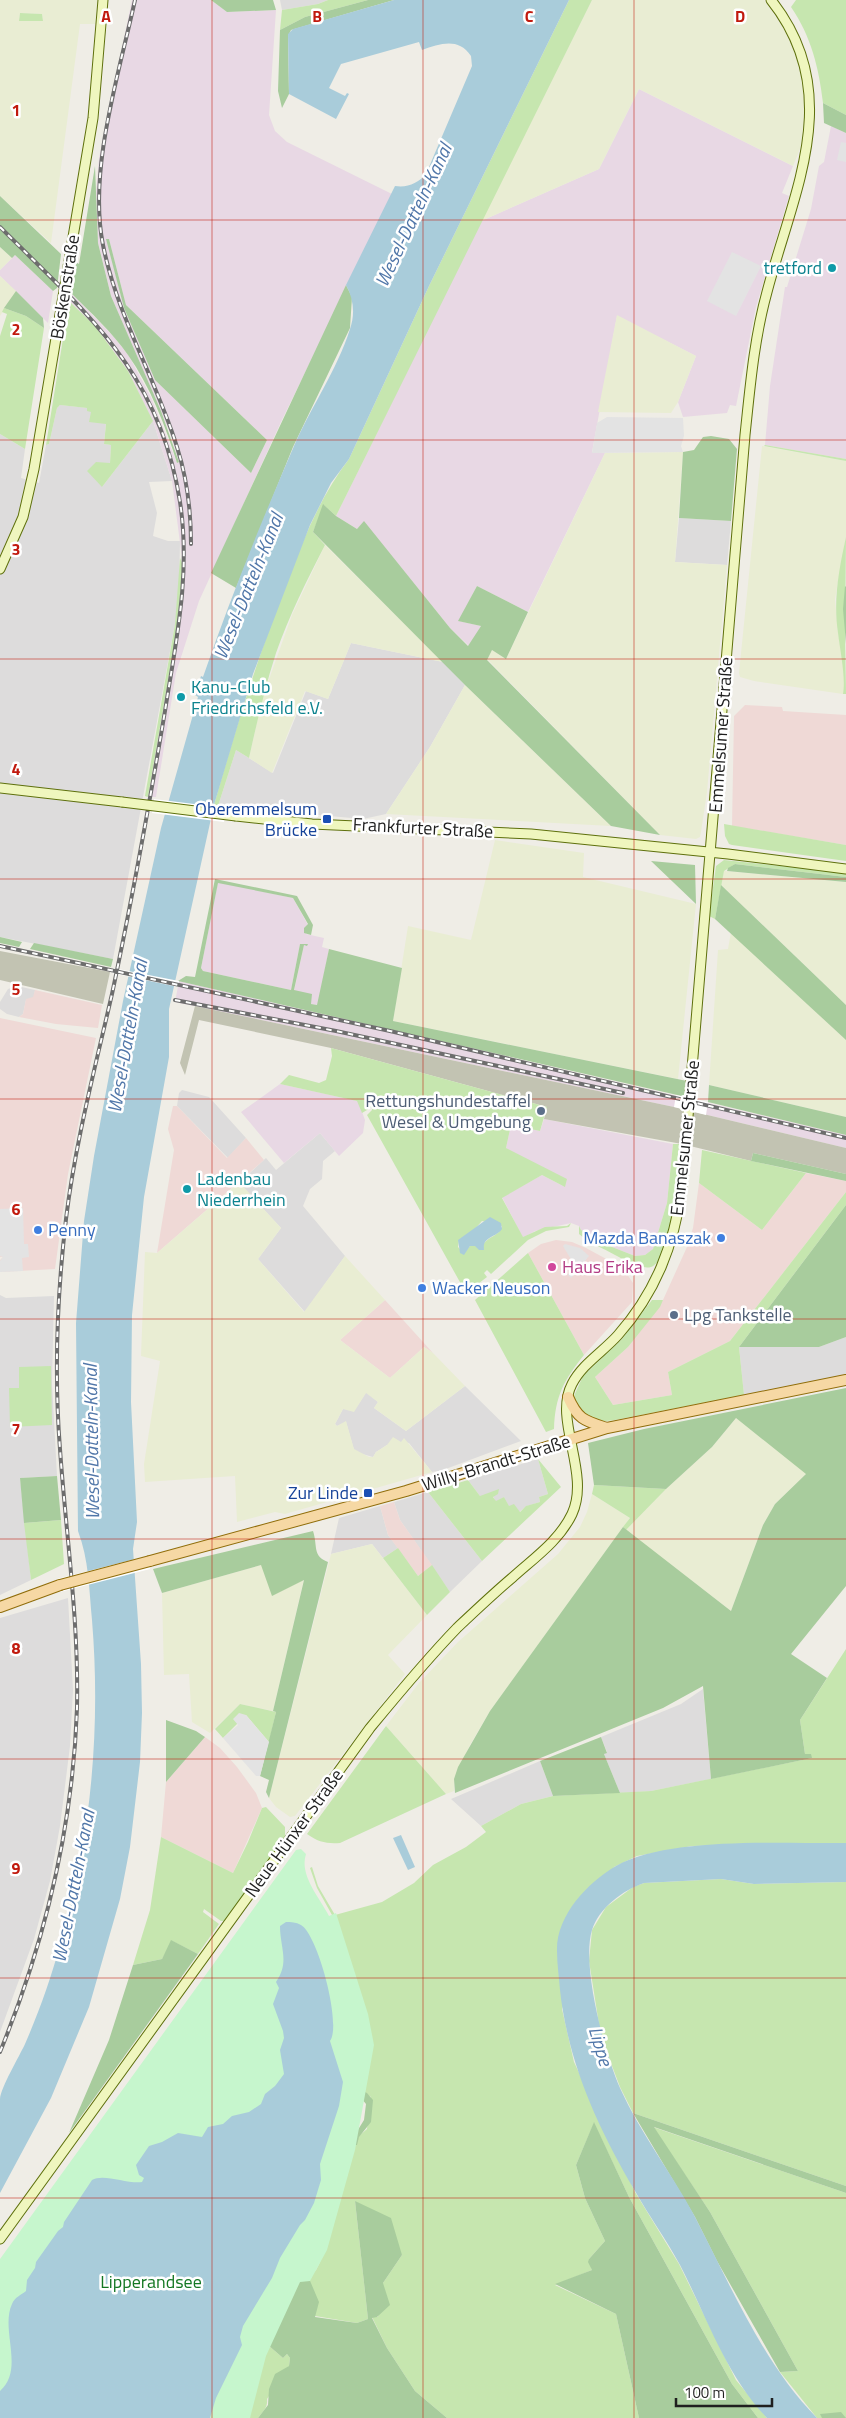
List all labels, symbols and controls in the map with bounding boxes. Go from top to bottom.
text: A [101,4,111,28]
text: B [312,4,322,28]
text: C [525,4,534,28]
text: D [735,4,745,28]
text: 1 [12,98,20,122]
water label: Wesel-Datteln-Kanal [367,137,459,291]
street label: Böskenstraße [43,233,86,341]
place label: tretford [763,254,822,281]
marker: tretford [826,262,838,274]
text: 2 [12,317,20,341]
water label: Wesel-Datteln-Kanal [205,507,291,663]
text: 3 [12,537,20,561]
street label: Emmelsumer Straße [702,656,739,814]
place label: Kanu-Club Friedrichsfeld e.V. [191,673,323,721]
marker: Kanu-Club Friedrichsfeld e.V. [175,691,187,703]
text: 4 [12,757,21,781]
place label: Oberemmelsum Brücke [195,795,317,843]
street label: Frankfurter Straße [352,810,494,845]
marker: Oberemmelsum Brücke [321,813,333,825]
water label: Wesel-Datteln-Kanal [99,955,155,1115]
text: 5 [12,977,21,1001]
street label: Emmelsumer Straße [663,1059,706,1217]
place label: Rettungshundestaffel Wesel & Umgebung [365,1087,531,1135]
marker: Rettungshundestaffel Wesel & Umgebung [535,1105,547,1117]
place label: Ladenbau Niederrhein [197,1165,286,1213]
marker: Ladenbau Niederrhein [181,1183,193,1195]
text: 6 [12,1197,21,1221]
place label: Penny [48,1216,96,1243]
marker: Penny [32,1224,44,1236]
place label: Mazda Banaszak [583,1224,711,1251]
marker: Mazda Banaszak [715,1232,727,1244]
place label: Haus Erika [562,1253,643,1280]
marker: Haus Erika [546,1261,558,1273]
place label: Wacker Neuson [432,1274,550,1301]
marker: Wacker Neuson [416,1282,428,1294]
place label: Lpg Tankstelle [684,1301,792,1328]
marker: Lpg Tankstelle [668,1309,680,1321]
water label: Wesel-Datteln-Kanal [75,1362,106,1520]
text: 7 [12,1417,20,1441]
street label: Willy-Brandt-Straße [418,1427,573,1498]
place label: Zur Linde [288,1479,358,1506]
marker: Zur Linde [362,1487,374,1499]
text: 8 [12,1636,21,1660]
street label: Neue Hünxer Straße [238,1763,349,1903]
water label: Wesel-Datteln-Kanal [43,1805,102,1965]
text: 9 [12,1856,21,1880]
water label: Lippe [582,2023,622,2070]
park label: Lipperandsee [100,2268,202,2295]
scale bar [676,2376,772,2408]
text: 100 m [684,2381,725,2404]

